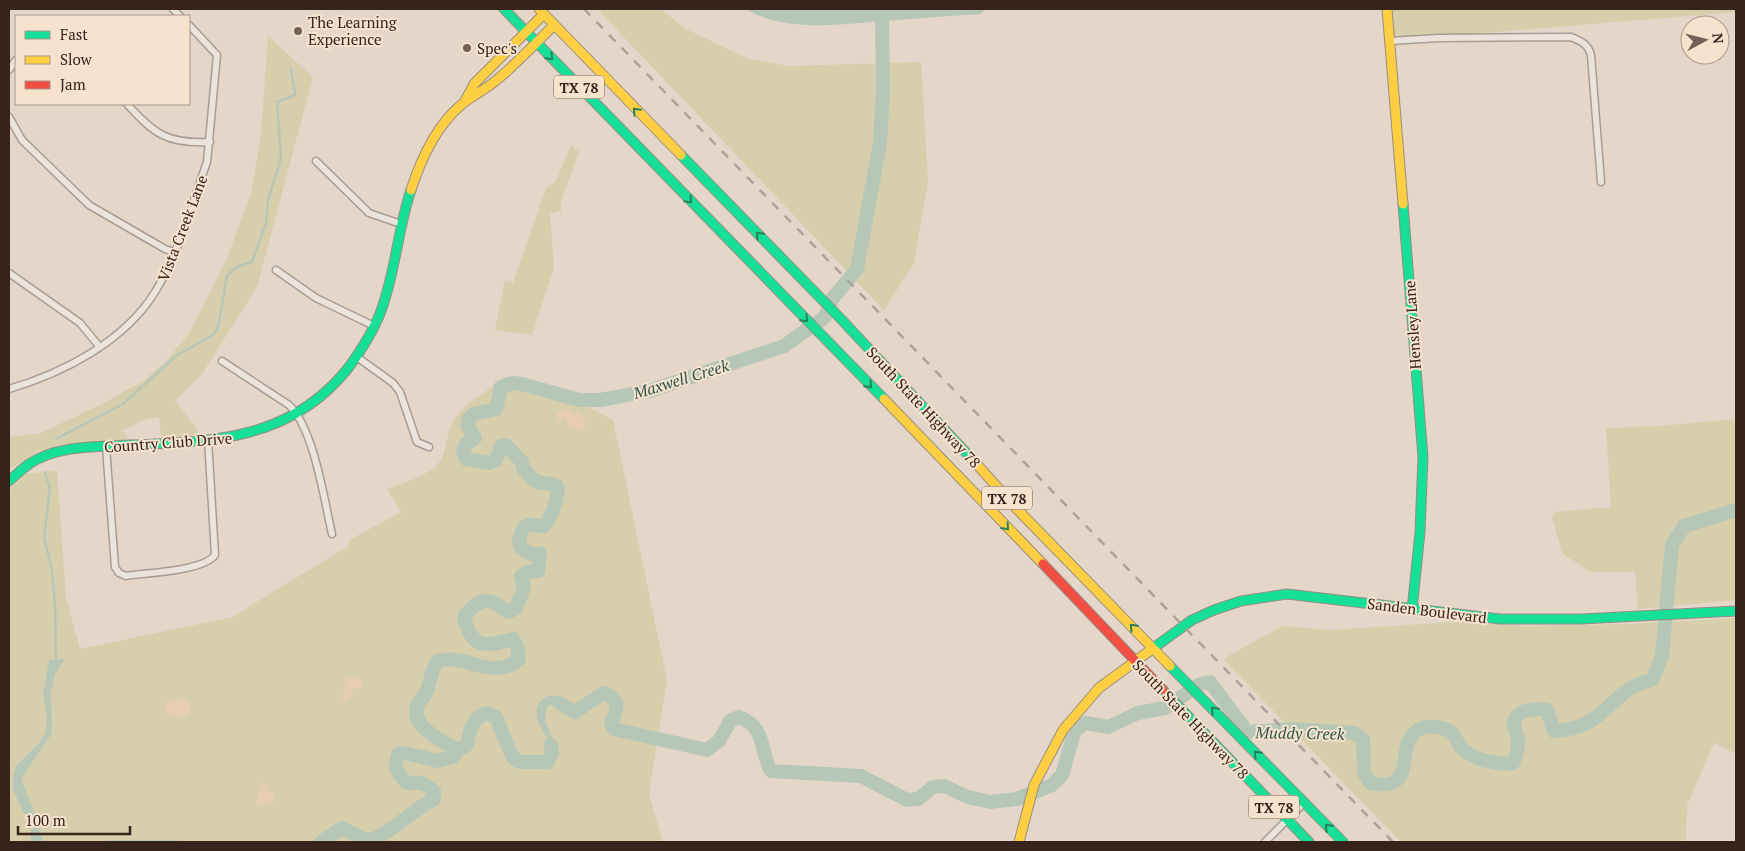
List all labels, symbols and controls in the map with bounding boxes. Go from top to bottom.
place label: The Learning Experience [308,12,398,49]
legend [15,15,190,105]
north arrow [1680,15,1730,65]
text: Fast [60,24,88,44]
marker: The Learning Experience [292,25,304,37]
text: N [1708,32,1729,45]
place label: Spec's [477,38,517,58]
marker: Spec's [461,42,473,54]
text: Slow [60,49,93,69]
one-way arrow [544,51,553,60]
text: Jam [60,74,86,94]
road number: TX 78 [554,75,604,98]
one-way arrow [633,108,642,117]
street label: Vista Creek Lane [153,172,211,284]
one-way arrow [683,194,692,203]
one-way arrow [755,232,764,241]
street label: Hensley Lane [1399,280,1425,370]
one-way arrow [800,313,809,322]
street label: South State Highway 78 [863,342,985,472]
water label: Maxwell Creek [629,354,732,404]
one-way arrow [863,379,872,388]
street label: Country Club Drive [103,428,233,456]
road number: TX 78 [982,486,1032,509]
one-way arrow [1001,521,1010,530]
street label: Sanden Boulevard [1366,593,1488,627]
one-way arrow [1130,623,1139,632]
street label: South State Highway 78 [1129,655,1253,783]
one-way arrow [1211,706,1220,715]
water label: Muddy Creek [1254,721,1345,745]
one-way arrow [1254,751,1263,760]
road number: TX 78 [1249,796,1299,819]
scale bar [18,804,130,836]
text: 100 m [25,810,66,830]
one-way arrow [1324,823,1333,832]

